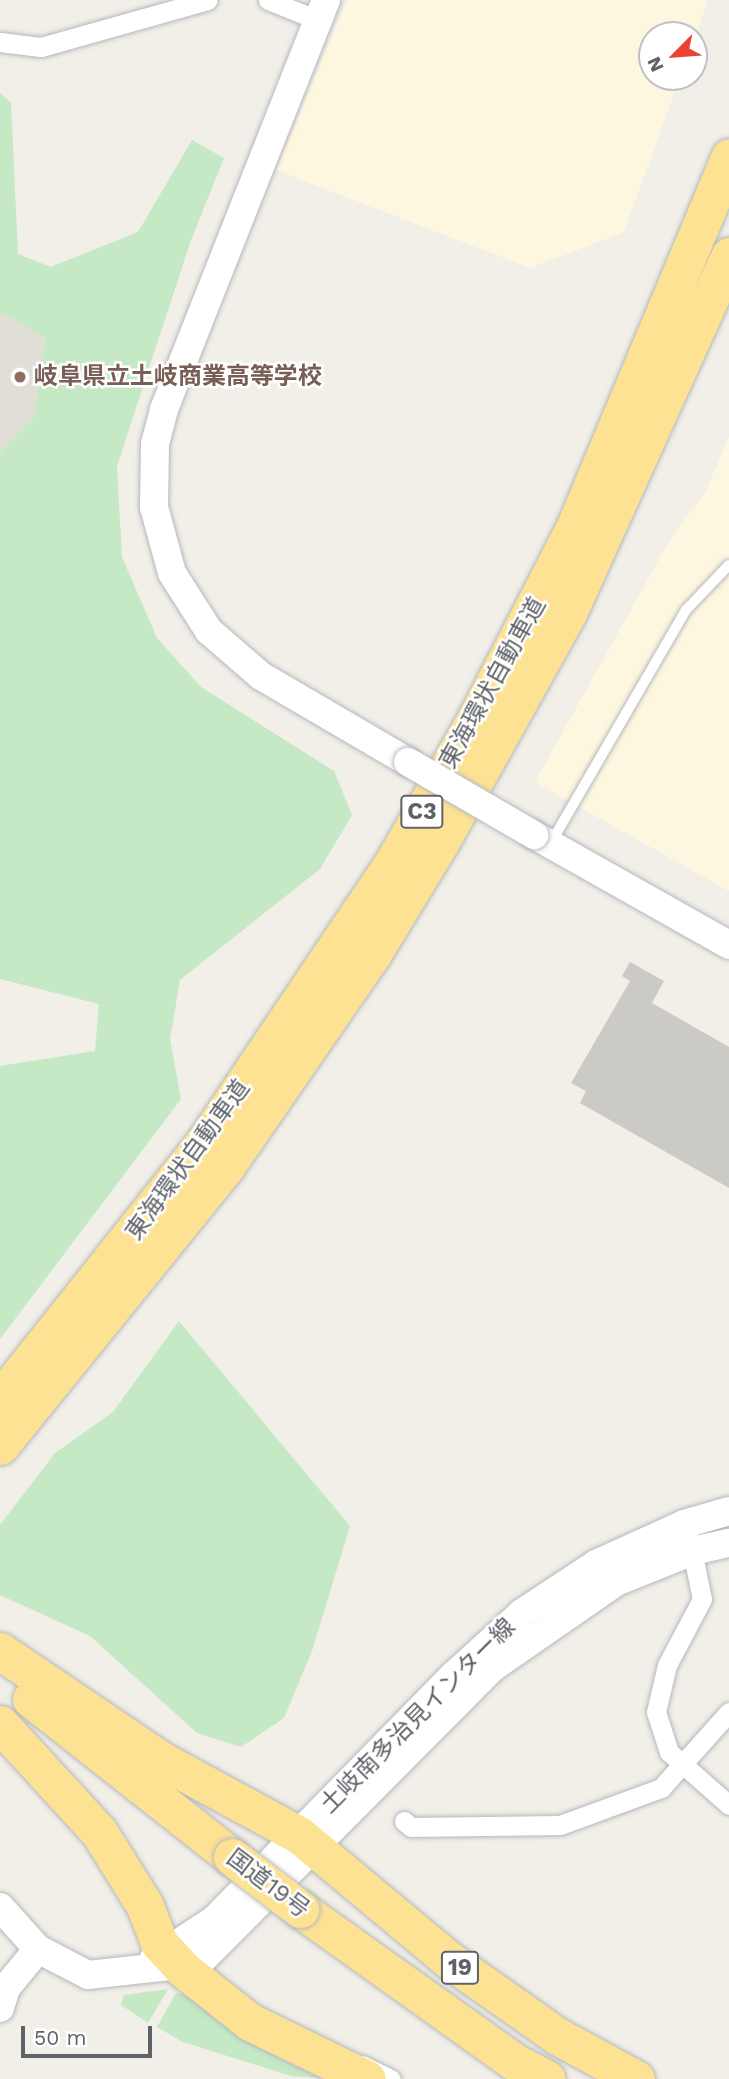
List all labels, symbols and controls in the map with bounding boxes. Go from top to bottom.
north arrow [638,21,708,91]
text: N [642,53,669,75]
place label: 岐阜県立土岐商業高等学校 [34,363,322,391]
marker: 岐阜県立土岐商業高等学校 [12,369,28,385]
street label: 東海環状自動車道 [434,592,552,774]
road number: C3 [399,792,445,832]
street label: 東海環状自動車道 [120,1074,256,1246]
street label: 土岐南多治見インター線 [314,1612,522,1820]
street label: 国道19号 [221,1844,315,1924]
road number: 19 [441,1949,479,1988]
scale bar [24,2012,156,2056]
text: 50 m [34,2025,86,2050]

